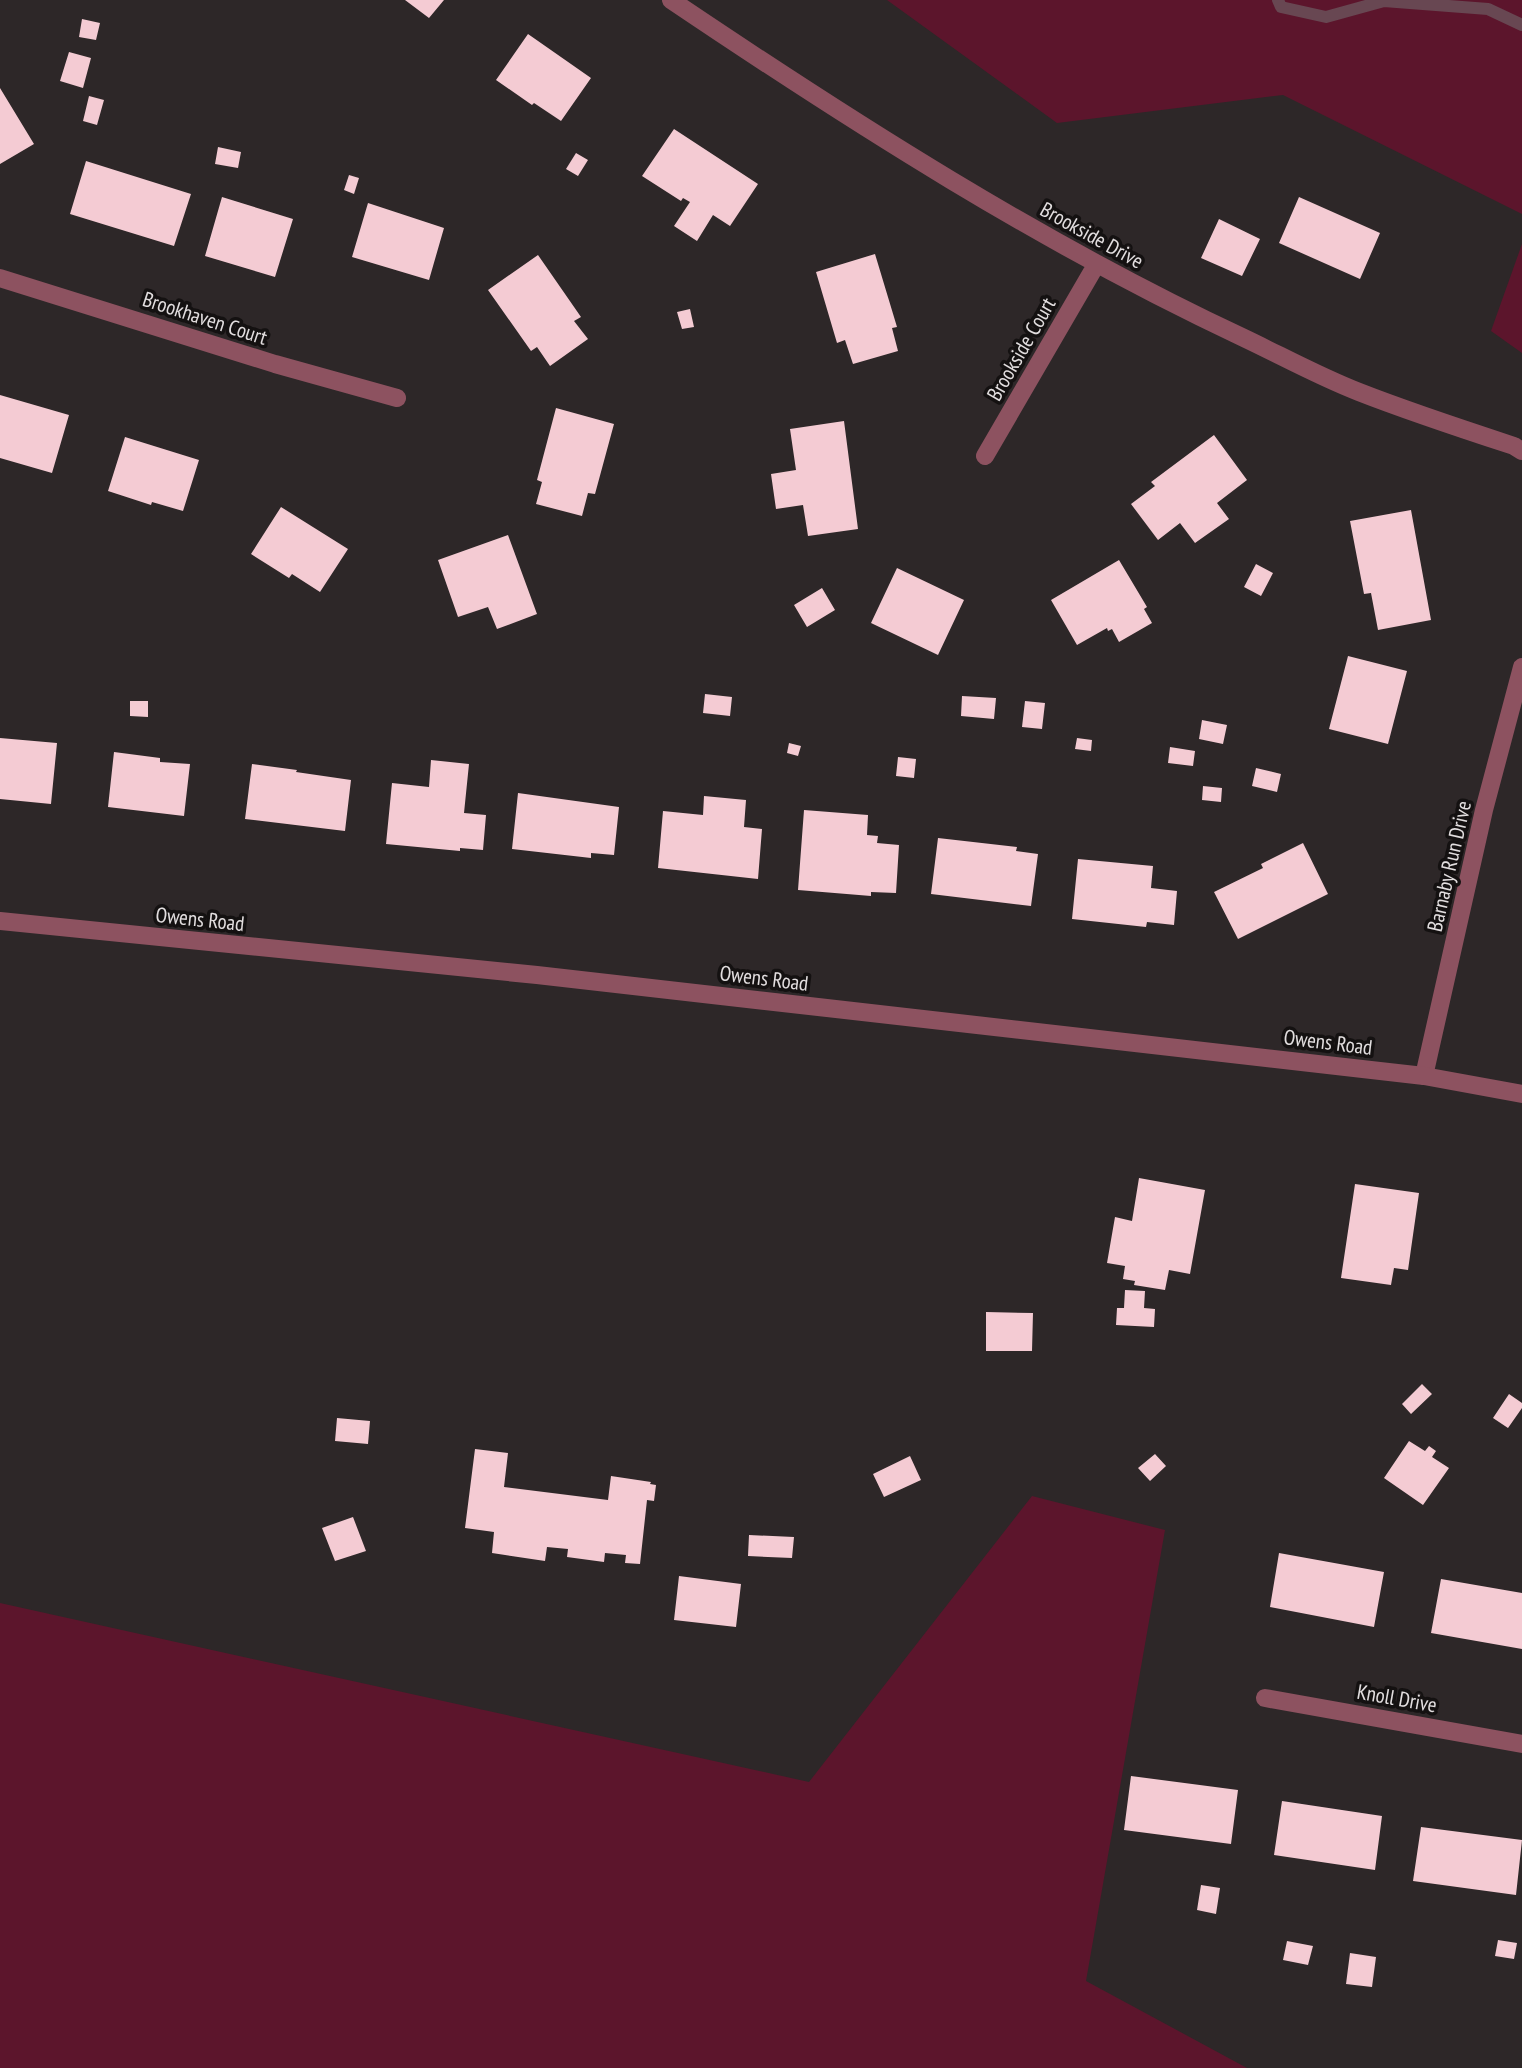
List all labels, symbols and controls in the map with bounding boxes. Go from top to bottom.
street label: Brookside Drive [1036,196,1148,274]
street label: Brookhaven Court [139,285,271,351]
street label: Brookside Court [981,292,1062,406]
street label: Barnaby Run Drive [1421,798,1477,934]
street label: Owens Road [154,901,246,937]
street label: Owens Road [718,959,810,997]
street label: Owens Road [1282,1023,1374,1061]
street label: Knoll Drive [1355,1678,1439,1718]

